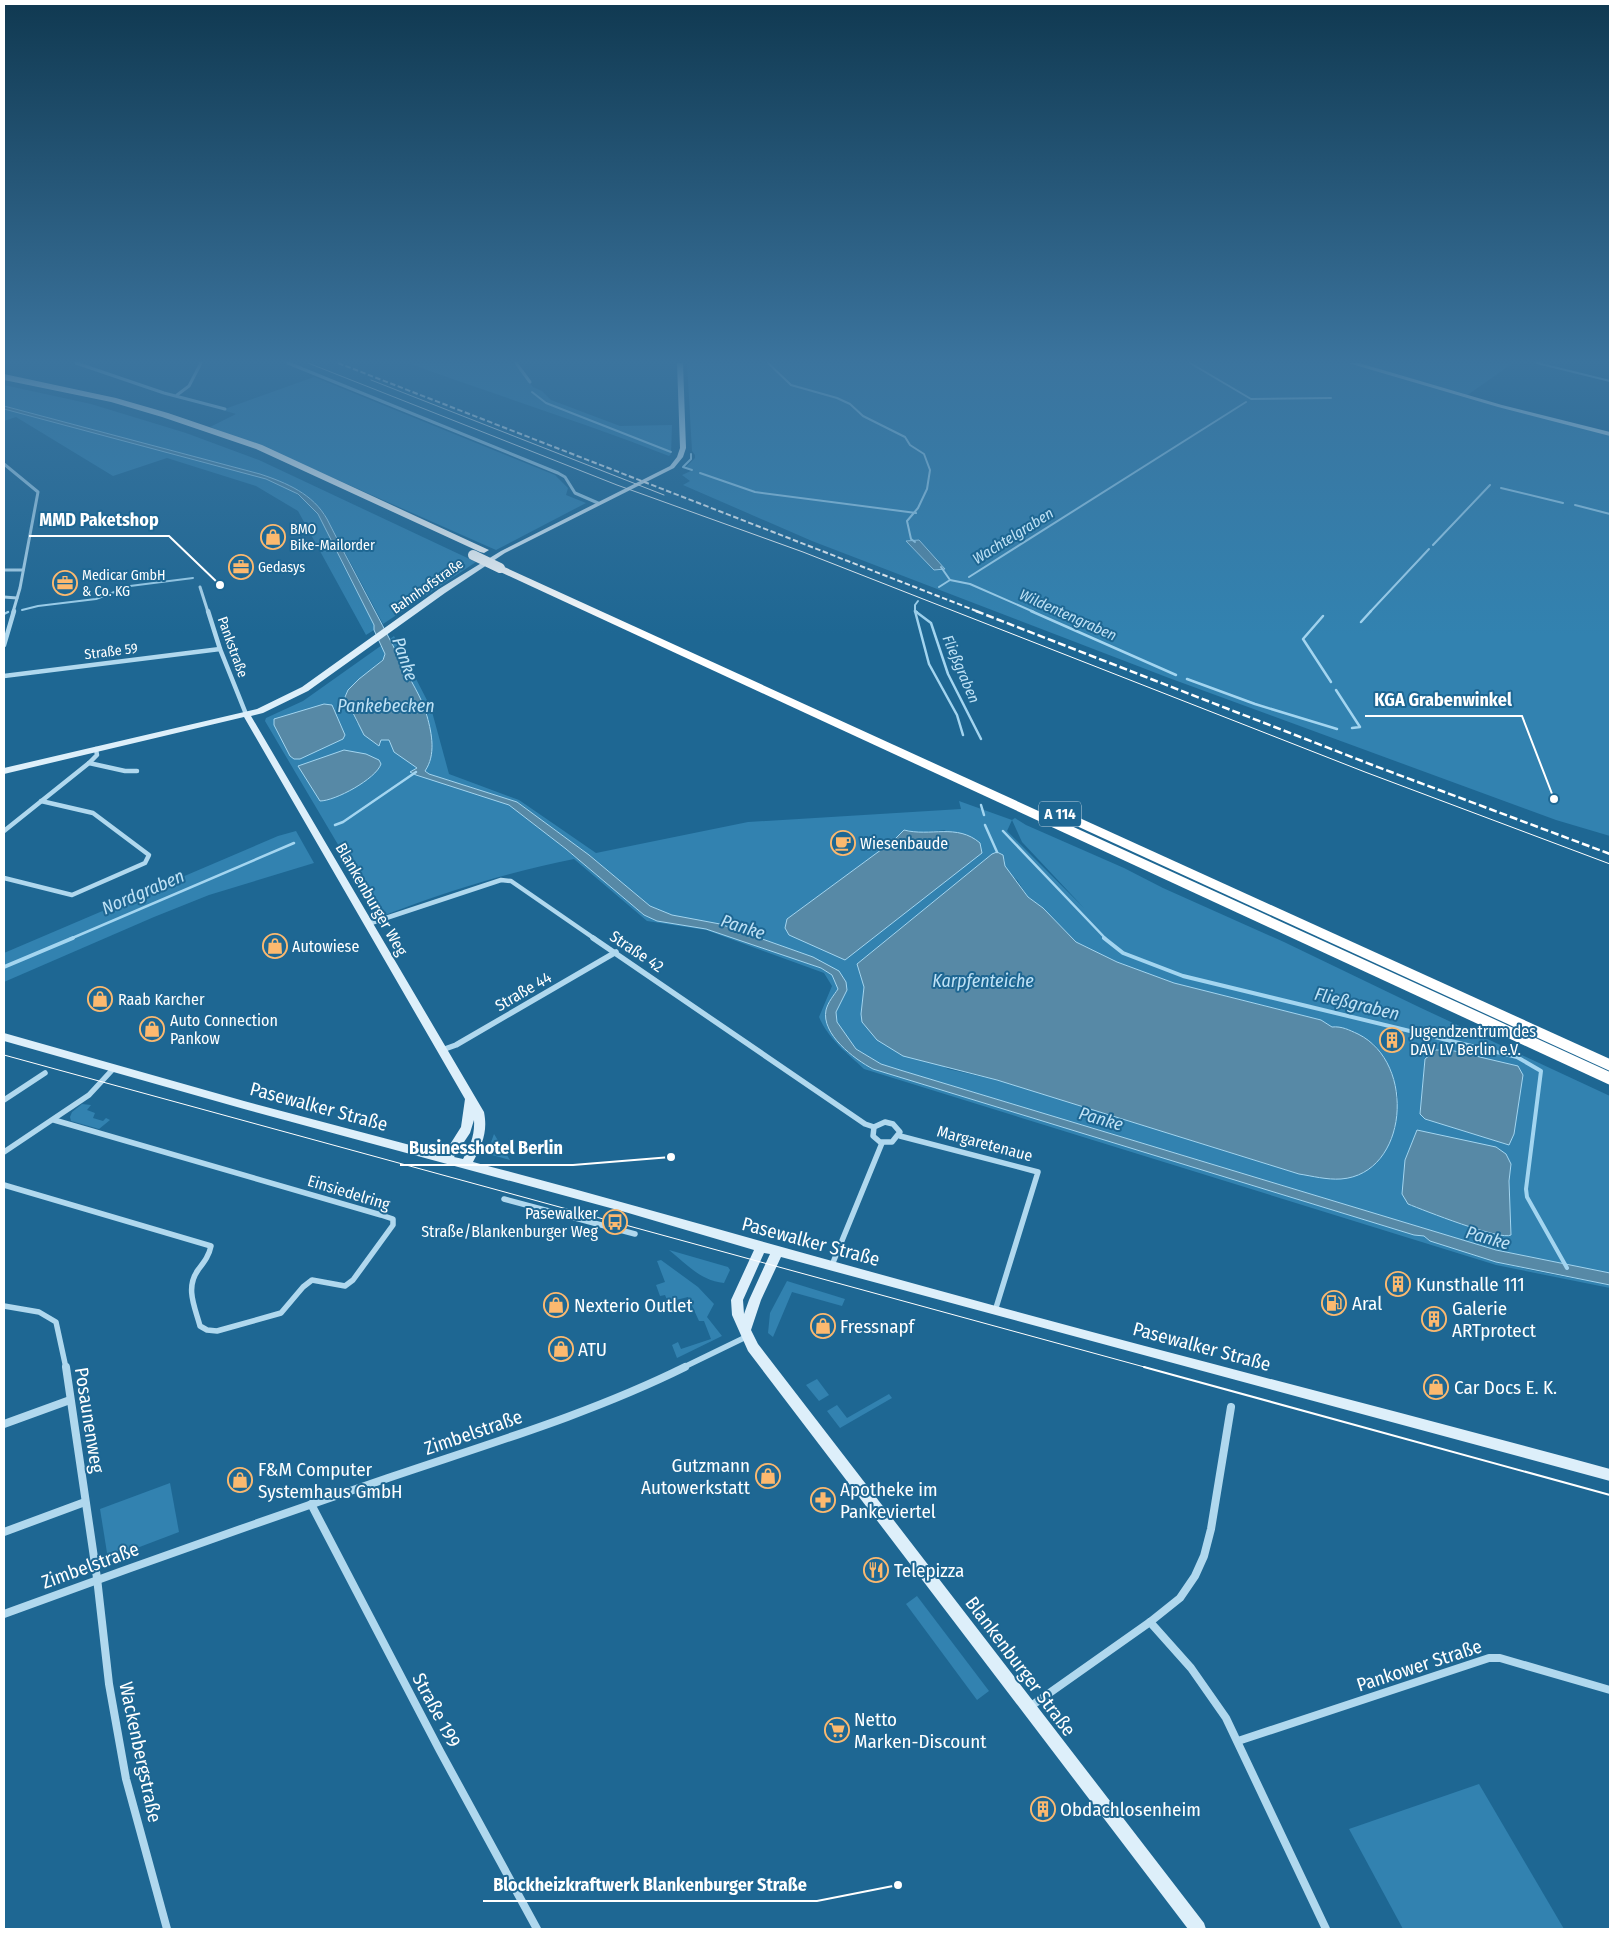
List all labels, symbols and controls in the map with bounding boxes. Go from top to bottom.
callout: MMD Paketshop [29,503,169,536]
water label: Wachtelgraben [969,504,1057,568]
text: MMD Paketshop [39,509,159,531]
place label: BMO Bike-Mailorder [290,521,375,554]
shop icon: BMO Bike-Mailorder [260,524,286,550]
office icon: Gedasys [228,554,254,580]
street label: Bahnhofstraße [388,555,467,618]
place label: Gedasys [258,559,305,576]
place label: Medicar GmbH & Co. KG [82,567,166,600]
office icon: Medicar GmbH & Co. KG [52,570,78,596]
water label: Wildentengraben [1017,586,1119,644]
street label: Pankstraße [214,614,251,680]
water label: Fließgraben [939,632,983,706]
water label: Panke [387,634,423,684]
street label: Straße 59 [83,640,139,663]
callout: KGA Grabenwinkel [1365,683,1522,716]
text: KGA Grabenwinkel [1374,689,1512,711]
water label: Pankebecken [337,695,435,717]
road number: A 114 [1039,802,1081,826]
cafe icon: Wiesenbaude [830,830,856,856]
place label: Wiesenbaude [860,834,948,853]
street label: Blankenburger Weg [332,840,412,959]
water label: Nordgraben [98,865,188,919]
water label: Panke [718,910,768,945]
street label: Straße 42 [606,927,667,976]
shop icon: Autowiese [262,933,288,959]
place label: Autowiese [292,937,359,956]
street label: Straße 44 [492,968,555,1015]
water label: Karpfenteiche [932,970,1034,992]
water label: Fließgraben [1312,983,1402,1025]
shop icon: Raab Karcher [87,986,113,1012]
place label: Raab Karcher [118,990,205,1009]
place label: Auto Connection Pankow [170,1011,278,1048]
shop icon: Auto Connection Pankow [139,1016,165,1042]
place label: Jugendzentrum des DAV LV Berlin e.V. [1410,1022,1536,1059]
building icon: Jugendzentrum des DAV LV Berlin e.V. [1379,1027,1405,1053]
street label: Pasewalker Straße [247,1077,390,1136]
water label: Panke [1076,1102,1126,1136]
street label: Margaretenaue [935,1122,1035,1165]
callout: Businesshotel Berlin [400,1132,573,1165]
text: Businesshotel Berlin [409,1137,563,1159]
street label: Einsiedelring [305,1171,393,1214]
place label: Pasewalker Straße/Blankenburger Weg [421,1204,598,1241]
bus stop icon: Pasewalker Straße/Blankenburger Weg [602,1209,628,1235]
street label: Pasewalker Straße [739,1212,882,1271]
water label: Panke [1463,1221,1513,1255]
building icon: Kunsthalle 111 [1385,1271,1411,1297]
place label: Kunsthalle 111 [1416,1273,1525,1296]
fuel station icon: Aral [1321,1290,1347,1316]
shop icon: Nexterio Outlet [543,1292,569,1318]
place label: Aral [1352,1292,1382,1315]
place label: Nexterio Outlet [574,1294,693,1317]
place label: Galerie ARTprotect [1452,1297,1537,1342]
building icon: Galerie ARTprotect [1421,1306,1447,1332]
shop icon: Fressnapf [810,1313,836,1339]
place label: Fressnapf [840,1315,916,1338]
street label: Pasewalker Straße [1130,1317,1273,1376]
shop icon: ATU [548,1336,574,1362]
place label: ATU [578,1338,607,1361]
street label: Posaunenweg [70,1366,109,1475]
shop icon: Car Docs E. K. [1423,1374,1449,1400]
place label: Car Docs E. K. [1454,1376,1557,1399]
street label: Zimbelstraße [421,1405,525,1460]
place label: Gutzmann Autowerkstatt [641,1454,751,1499]
place label: F&M Computer Systemhaus GmbH [258,1458,403,1503]
shop icon: Gutzmann Autowerkstatt [755,1463,781,1489]
shop icon: F&M Computer Systemhaus GmbH [227,1467,253,1493]
place label: Apotheke im Pankeviertel [840,1478,938,1523]
pharmacy icon: Apotheke im Pankeviertel [810,1487,836,1513]
street label: Zimbelstraße [38,1537,142,1594]
restaurant icon: Telepizza [863,1557,889,1583]
place label: Telepizza [894,1559,964,1582]
street label: Blankenburger Straße [961,1592,1081,1741]
street label: Pankower Straße [1354,1634,1485,1697]
street label: Straße 199 [407,1669,466,1751]
street label: Wackenbergstraße [114,1680,167,1824]
place label: Netto Marken-Discount [854,1708,987,1753]
supermarket icon: Netto Marken-Discount [824,1717,850,1743]
building icon: Obdachlosenheim [1030,1796,1056,1822]
place label: Obdachlosenheim [1060,1798,1201,1821]
callout: Blockheizkraftwerk Blankenburger Straße [483,1868,817,1901]
text: Blockheizkraftwerk Blankenburger Straße [493,1874,807,1896]

